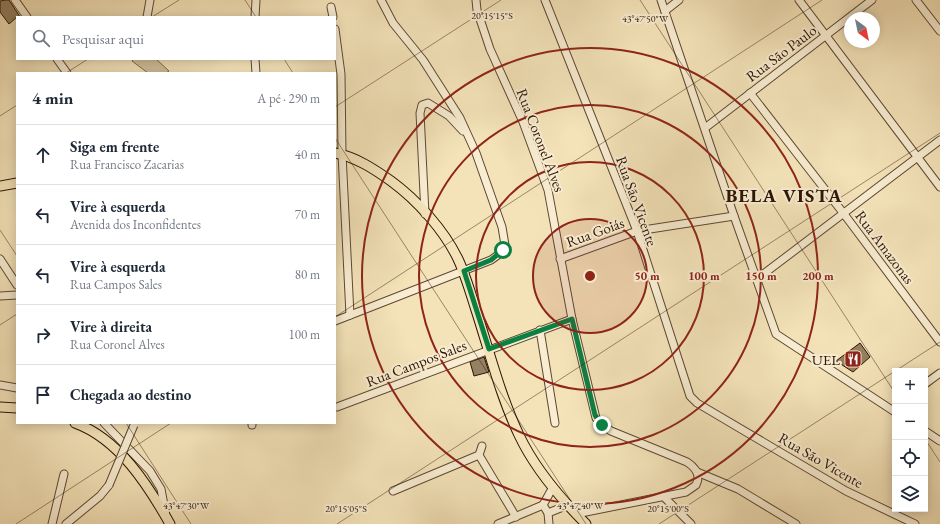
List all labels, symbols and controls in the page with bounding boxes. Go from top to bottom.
text: 20°15'15"S [471,9,513,22]
text: 43°47'50"W [622,12,669,25]
north arrow [844,12,880,48]
search box [16,16,336,60]
street label: Rua São Paulo [742,20,820,86]
icon: search [30,27,52,49]
text: Pesquisar aqui [62,29,144,48]
street label: Rua Coronel Alves [513,86,570,195]
text: 4 min [32,87,73,109]
text: A pé · 290 m [257,90,320,107]
text: Siga em frente [70,137,159,156]
icon: ahead [32,144,54,166]
text: 40 m [295,146,320,163]
street label: Rua São Vicente [612,153,662,249]
text: Rua Francisco Zacarias [70,156,184,173]
district label: BELA VISTA [725,183,843,208]
text: Vire à esquerda [70,197,166,216]
icon: left [32,204,54,226]
text: 70 m [295,206,320,223]
street label: Rua Amazonas [851,206,919,288]
street label: Rua Goiás [563,213,627,251]
text: Avenida dos Inconfidentes [70,216,201,233]
route start [494,241,512,259]
text: Vire à esquerda [70,257,166,276]
icon: left [32,264,54,286]
text: 80 m [295,266,320,283]
text: 50 m [634,268,660,284]
text: 100 m [688,268,720,284]
text: 150 m [745,268,777,284]
text: 200 m [802,268,834,284]
centre of rings [583,269,597,283]
text: Rua Campos Sales [70,276,162,293]
text: Vire à direita [70,317,152,336]
icon: right [32,324,54,346]
text: 100 m [289,326,320,343]
street label: Rua Campos Sales [363,335,469,391]
text: Rua Coronel Alves [70,336,165,353]
restaurant icon: UEL [843,349,863,369]
place label: UEL [812,350,840,369]
map controls [892,368,928,512]
button: + [892,368,928,404]
icon: arrive [32,384,54,406]
text: Chegada ao destino [70,385,191,404]
button: − [892,404,928,440]
route end [593,416,611,434]
street label: Rua São Vicente [775,428,867,492]
button: locate [892,440,928,476]
button: layers [892,476,928,512]
text: 43°47'30"W [163,499,210,512]
text: 43°47'40"W [557,499,604,512]
text: 20°15'05"S [325,502,367,515]
text: 20°15'00"S [647,502,689,515]

